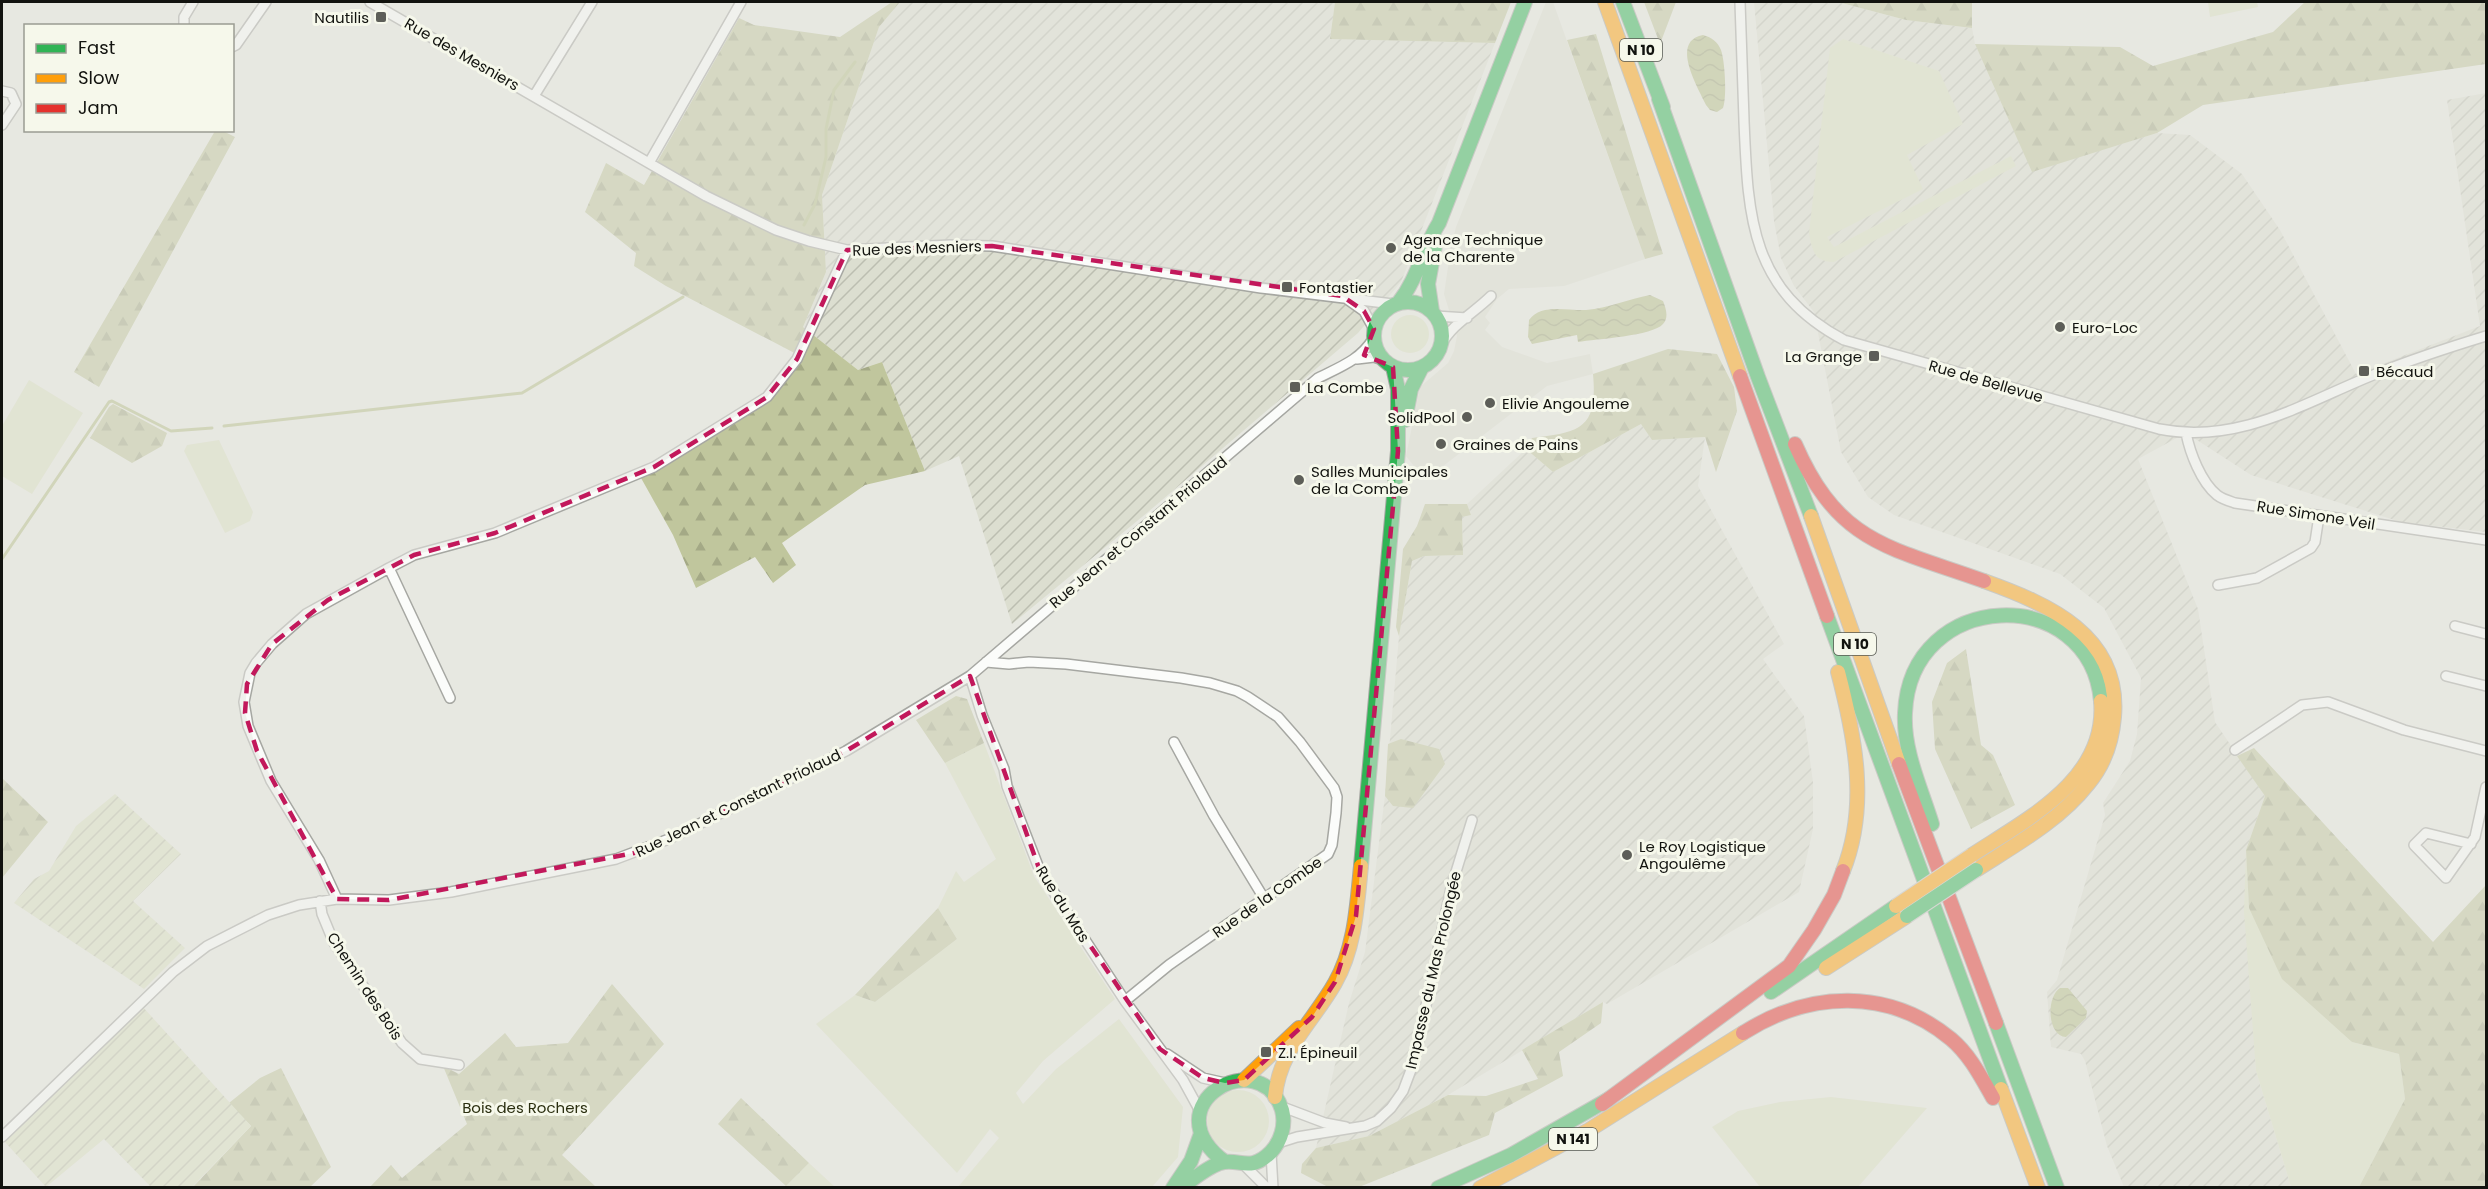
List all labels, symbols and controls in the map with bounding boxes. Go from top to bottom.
place label: Nautilis [314,7,369,28]
marker: Nautilis [374,10,388,24]
street label: Rue des Mesniers [401,13,523,96]
legend [24,24,234,132]
text: Fast [78,35,115,60]
road number: N 10 [1620,39,1662,61]
text: Slow [78,65,120,90]
text: Jam [78,95,118,120]
place label: Agence Technique de la Charente [1403,229,1543,267]
street label: Rue des Mesniers [852,235,982,261]
marker: Agence Technique de la Charente [1384,241,1398,255]
place label: Fontastier [1299,277,1374,298]
marker: Fontastier [1280,280,1294,294]
place label: Euro-Loc [2072,317,2138,338]
marker: Euro-Loc [2053,320,2067,334]
place label: La Grange [1785,346,1862,367]
marker: La Grange [1867,349,1881,363]
street label: Rue de Bellevue [1926,355,2046,407]
place label: Bécaud [2376,361,2433,382]
marker: Bécaud [2357,364,2371,378]
place label: La Combe [1307,377,1384,398]
marker: La Combe [1288,380,1302,394]
place label: Elivie Angouleme [1502,393,1629,414]
marker: Elivie Angouleme [1483,396,1497,410]
place label: SolidPool [1387,407,1455,428]
marker: SolidPool [1460,410,1474,424]
place label: Graines de Pains [1453,434,1578,455]
marker: Graines de Pains [1434,437,1448,451]
street label: Rue Jean et Constant Priolaud [1045,451,1231,613]
place label: Salles Municipales de la Combe [1311,461,1448,499]
marker: Salles Municipales de la Combe [1292,473,1306,487]
street label: Rue Simone Veil [2255,495,2377,535]
road number: N 10 [1834,633,1876,655]
street label: Rue Jean et Constant Priolaud [632,744,844,862]
place label: Le Roy Logistique Angoulême [1639,836,1766,874]
marker: Le Roy Logistique Angoulême [1620,848,1634,862]
street label: Rue de la Combe [1208,851,1326,943]
street label: Rue du Mas [1031,862,1095,946]
street label: Impasse du Mas Prolongée [1400,869,1466,1071]
street label: Chemin des Bois [322,928,408,1044]
place label: Z.I. Épineuil [1278,1042,1358,1063]
marker: Z.I. Épineuil [1259,1045,1273,1059]
park label: Bois des Rochers [462,1097,588,1118]
road number: N 141 [1549,1128,1597,1150]

